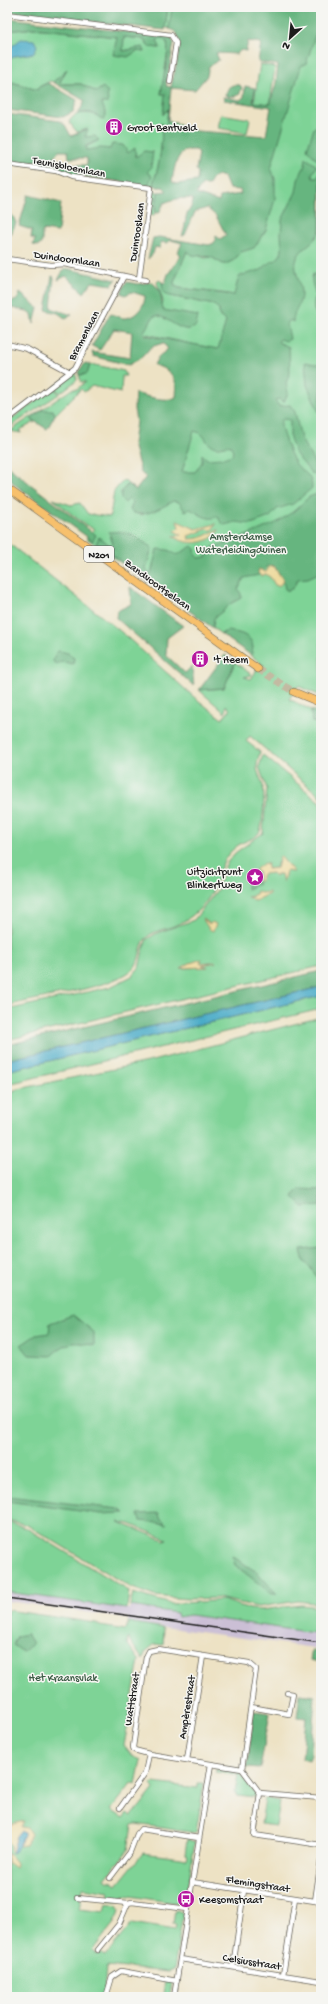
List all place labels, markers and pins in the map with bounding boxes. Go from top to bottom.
building icon: Groot Bentveld [104,117,124,137]
place label: Groot Bentveld [127,123,198,135]
building icon: 't Heem [190,649,210,669]
place label: 't Heem [213,655,249,667]
place label: Uitzichtpunt Blinkertweg [186,867,244,892]
place icon: Uitzichtpunt Blinkertweg [245,867,265,887]
bus stop icon: Keesomstraat [176,1889,196,1909]
place label: Keesomstraat [199,1895,265,1907]

